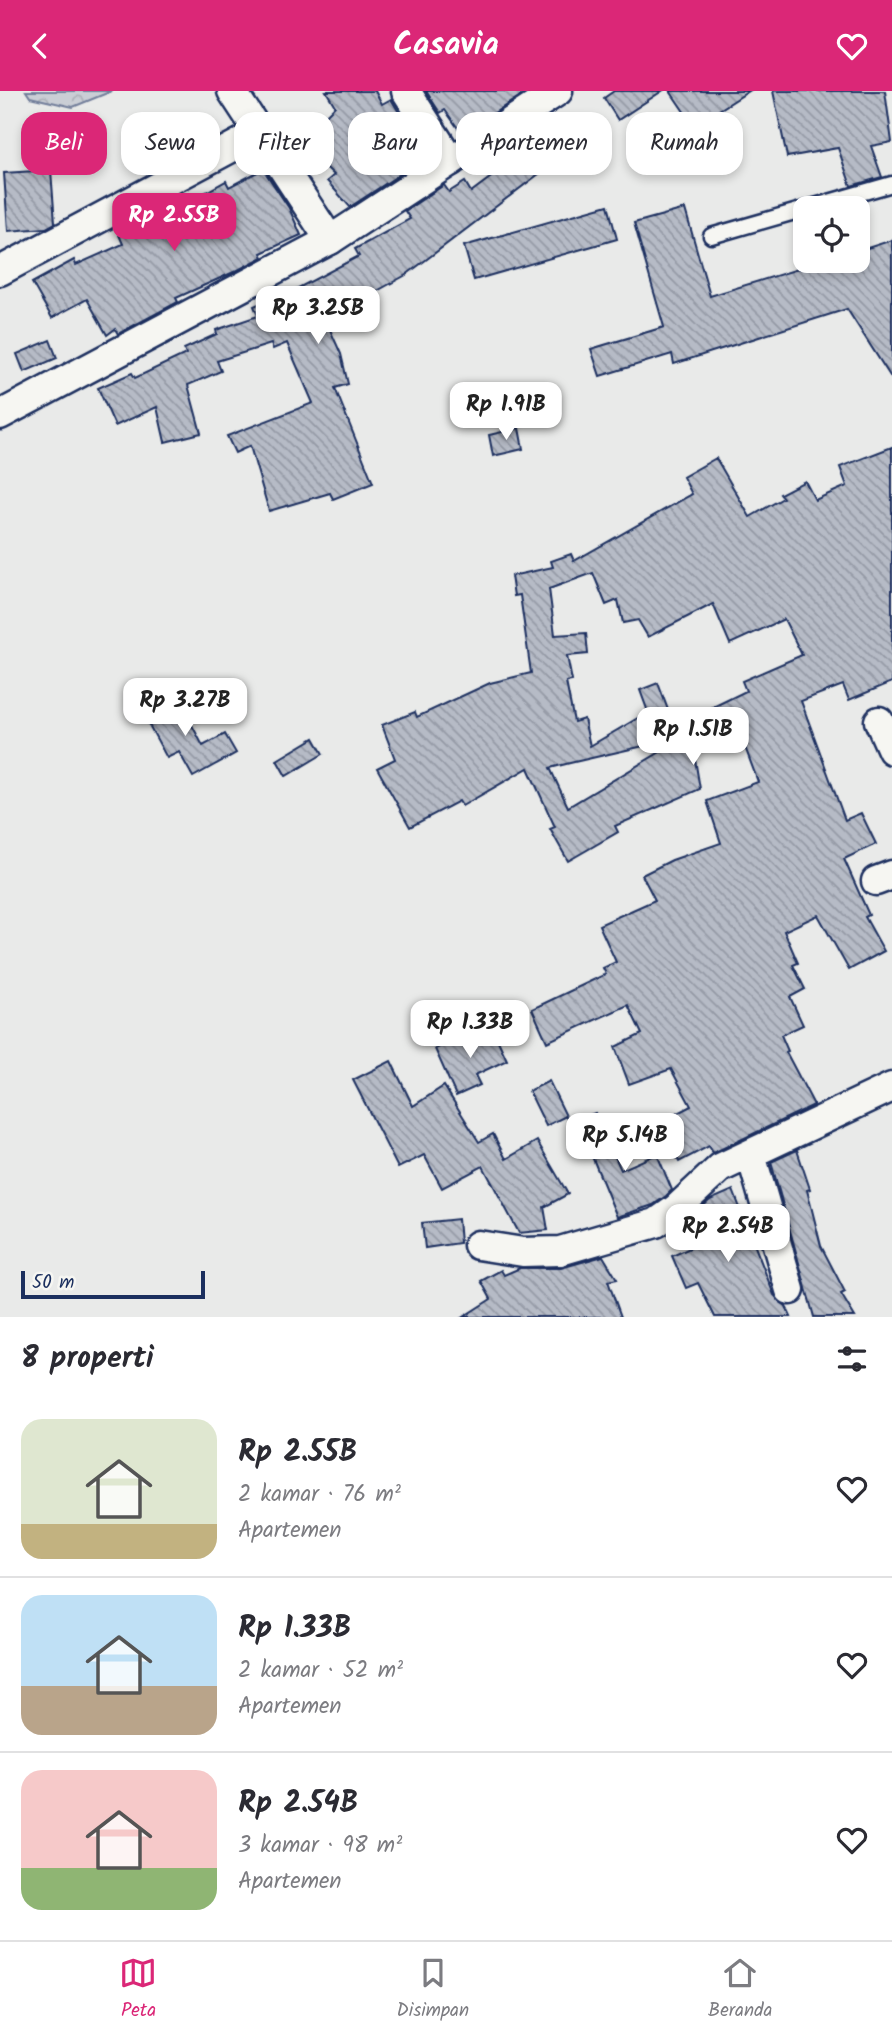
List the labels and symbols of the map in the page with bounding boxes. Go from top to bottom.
pin: Rp 2.55B [102,193,246,253]
pin: Rp 3.25B [246,287,390,346]
pin: Rp 1.91B [434,383,578,442]
pin: Rp 3.27B [113,679,257,738]
pin: Rp 1.51B [621,707,765,767]
pin: Rp 1.33B [398,1000,542,1060]
pin: Rp 5.14B [553,1114,697,1173]
pin: Rp 2.54B [656,1205,800,1264]
scale bar [21,1268,205,1300]

